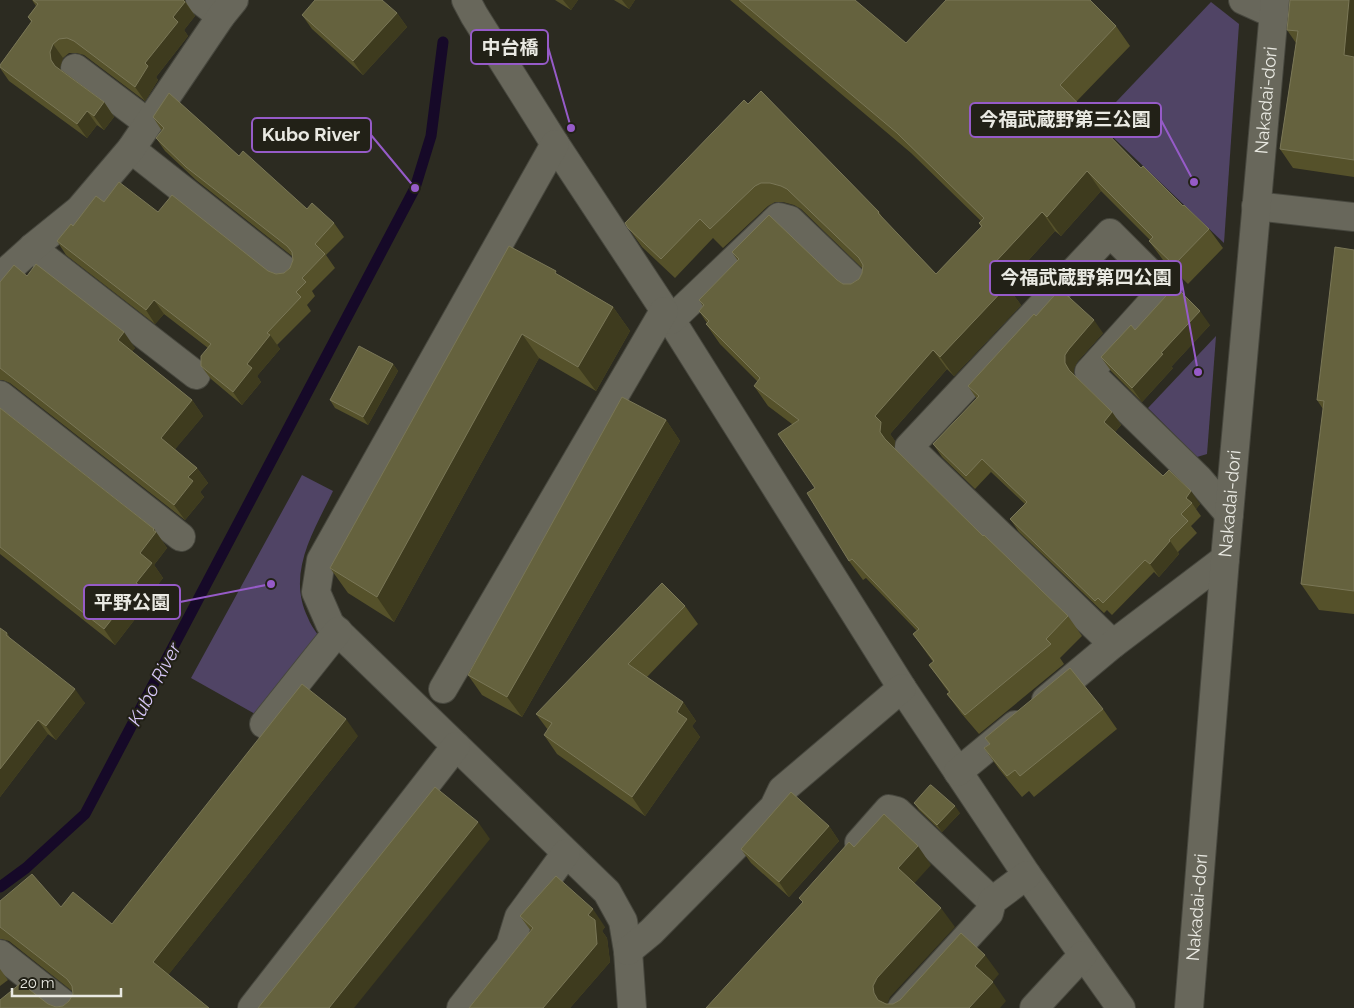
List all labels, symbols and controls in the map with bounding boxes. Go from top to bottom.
callout: 中台橋 [471,30,548,64]
text: 中台橋 [481,36,539,58]
street label: Nakadai-dori [1250,46,1281,155]
callout: 今福武蔵野第三公園 [970,103,1161,137]
text: 今福武蔵野第三公園 [979,108,1151,130]
callout: Kubo River [252,118,371,152]
text: Kubo River [262,123,361,145]
callout: 今福武蔵野第四公園 [990,261,1181,295]
text: 今福武蔵野第四公園 [1000,266,1172,288]
street label: Nakadai-dori [1214,449,1245,558]
callout: 平野公園 [84,585,180,619]
text: 平野公園 [94,591,170,613]
water label: Kubo River [123,637,186,729]
street label: Nakadai-dori [1182,853,1211,962]
scale bar [12,966,121,998]
text: 20 m [20,974,55,992]

